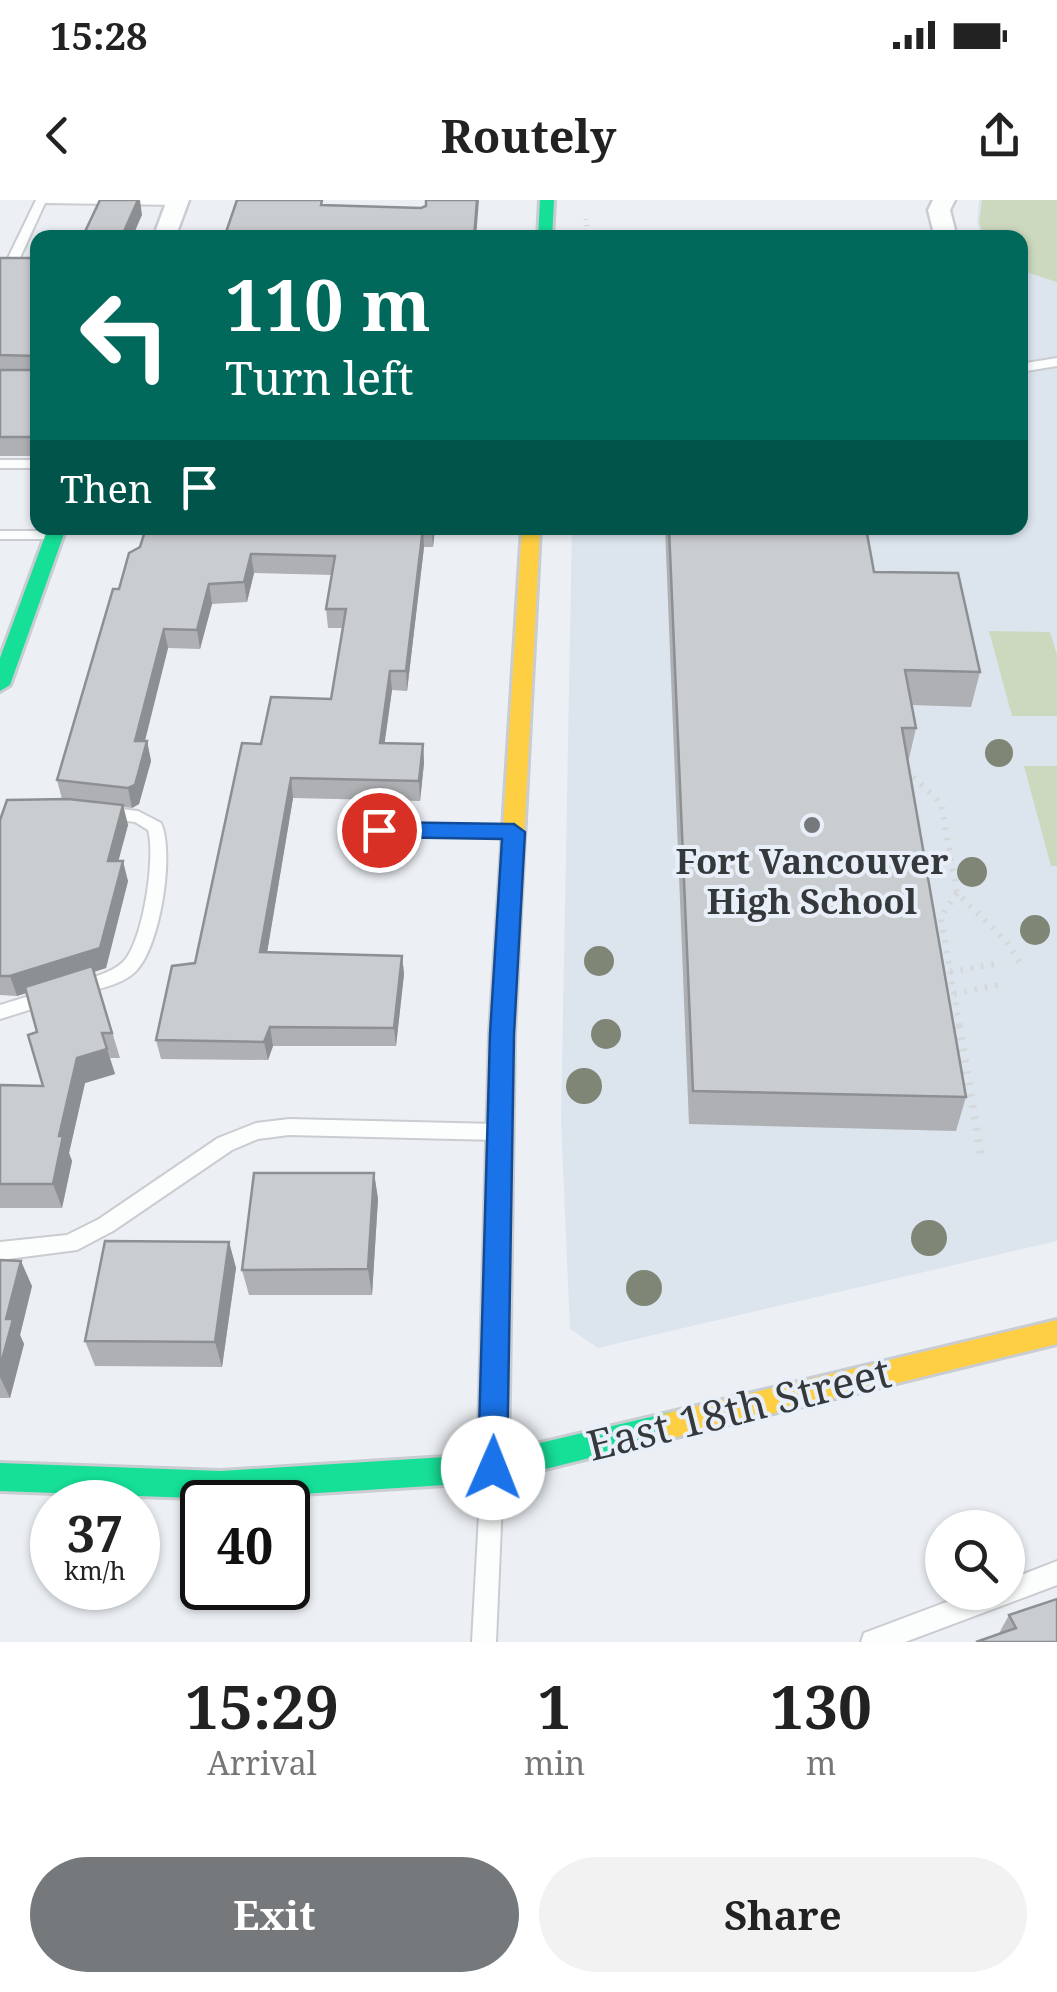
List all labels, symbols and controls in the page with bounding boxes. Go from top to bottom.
text: 15:28 [50,9,147,61]
text: Routely [441,105,616,166]
icon: back [30,108,85,163]
icon: share [972,108,1027,163]
text: 110 m [225,256,431,352]
icon: left [60,270,190,400]
text: Turn left [225,347,414,408]
icon: arrive [172,460,227,515]
text: Then [60,462,152,514]
pin [337,788,422,873]
icon: arrive [352,803,407,858]
marker: Fort Vancouver High School [801,814,823,836]
place label: Fort Vancouver High School [676,837,948,924]
street label: East 18th Street [581,1342,896,1473]
position arrow [441,1416,545,1520]
speed limit sign: 40 [180,1480,310,1610]
text: 37 [67,1499,123,1567]
map controls [925,1510,1025,1610]
button: search [925,1510,1025,1610]
text: km/h [64,1553,126,1587]
text: 15:29 [185,1665,339,1747]
text: 1 [538,1665,572,1747]
text: 130 [770,1665,872,1747]
text: Arrival [207,1741,317,1784]
text: min [524,1741,585,1784]
text: m [806,1741,836,1784]
button: Exit [30,1857,519,1972]
button: Share [539,1857,1027,1972]

